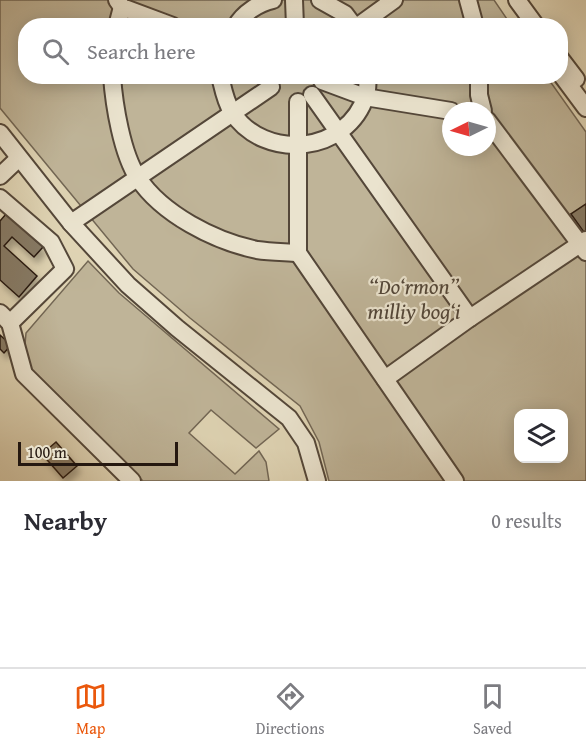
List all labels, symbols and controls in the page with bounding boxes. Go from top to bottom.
search box [18,18,568,84]
icon: search [39,35,72,68]
text: Search here [87,35,196,67]
north arrow [442,102,496,156]
park label: “Do‘rmon” milliy bog‘i [367,270,461,327]
map controls [514,409,568,463]
button: layers [514,409,568,463]
scale bar [18,439,178,466]
text: 100 m [27,440,67,464]
text: Nearby [24,501,107,540]
text: 0 results [491,506,562,535]
tab: Map [74,680,107,740]
tab: Directions [256,680,325,740]
tab: Saved [473,680,512,740]

